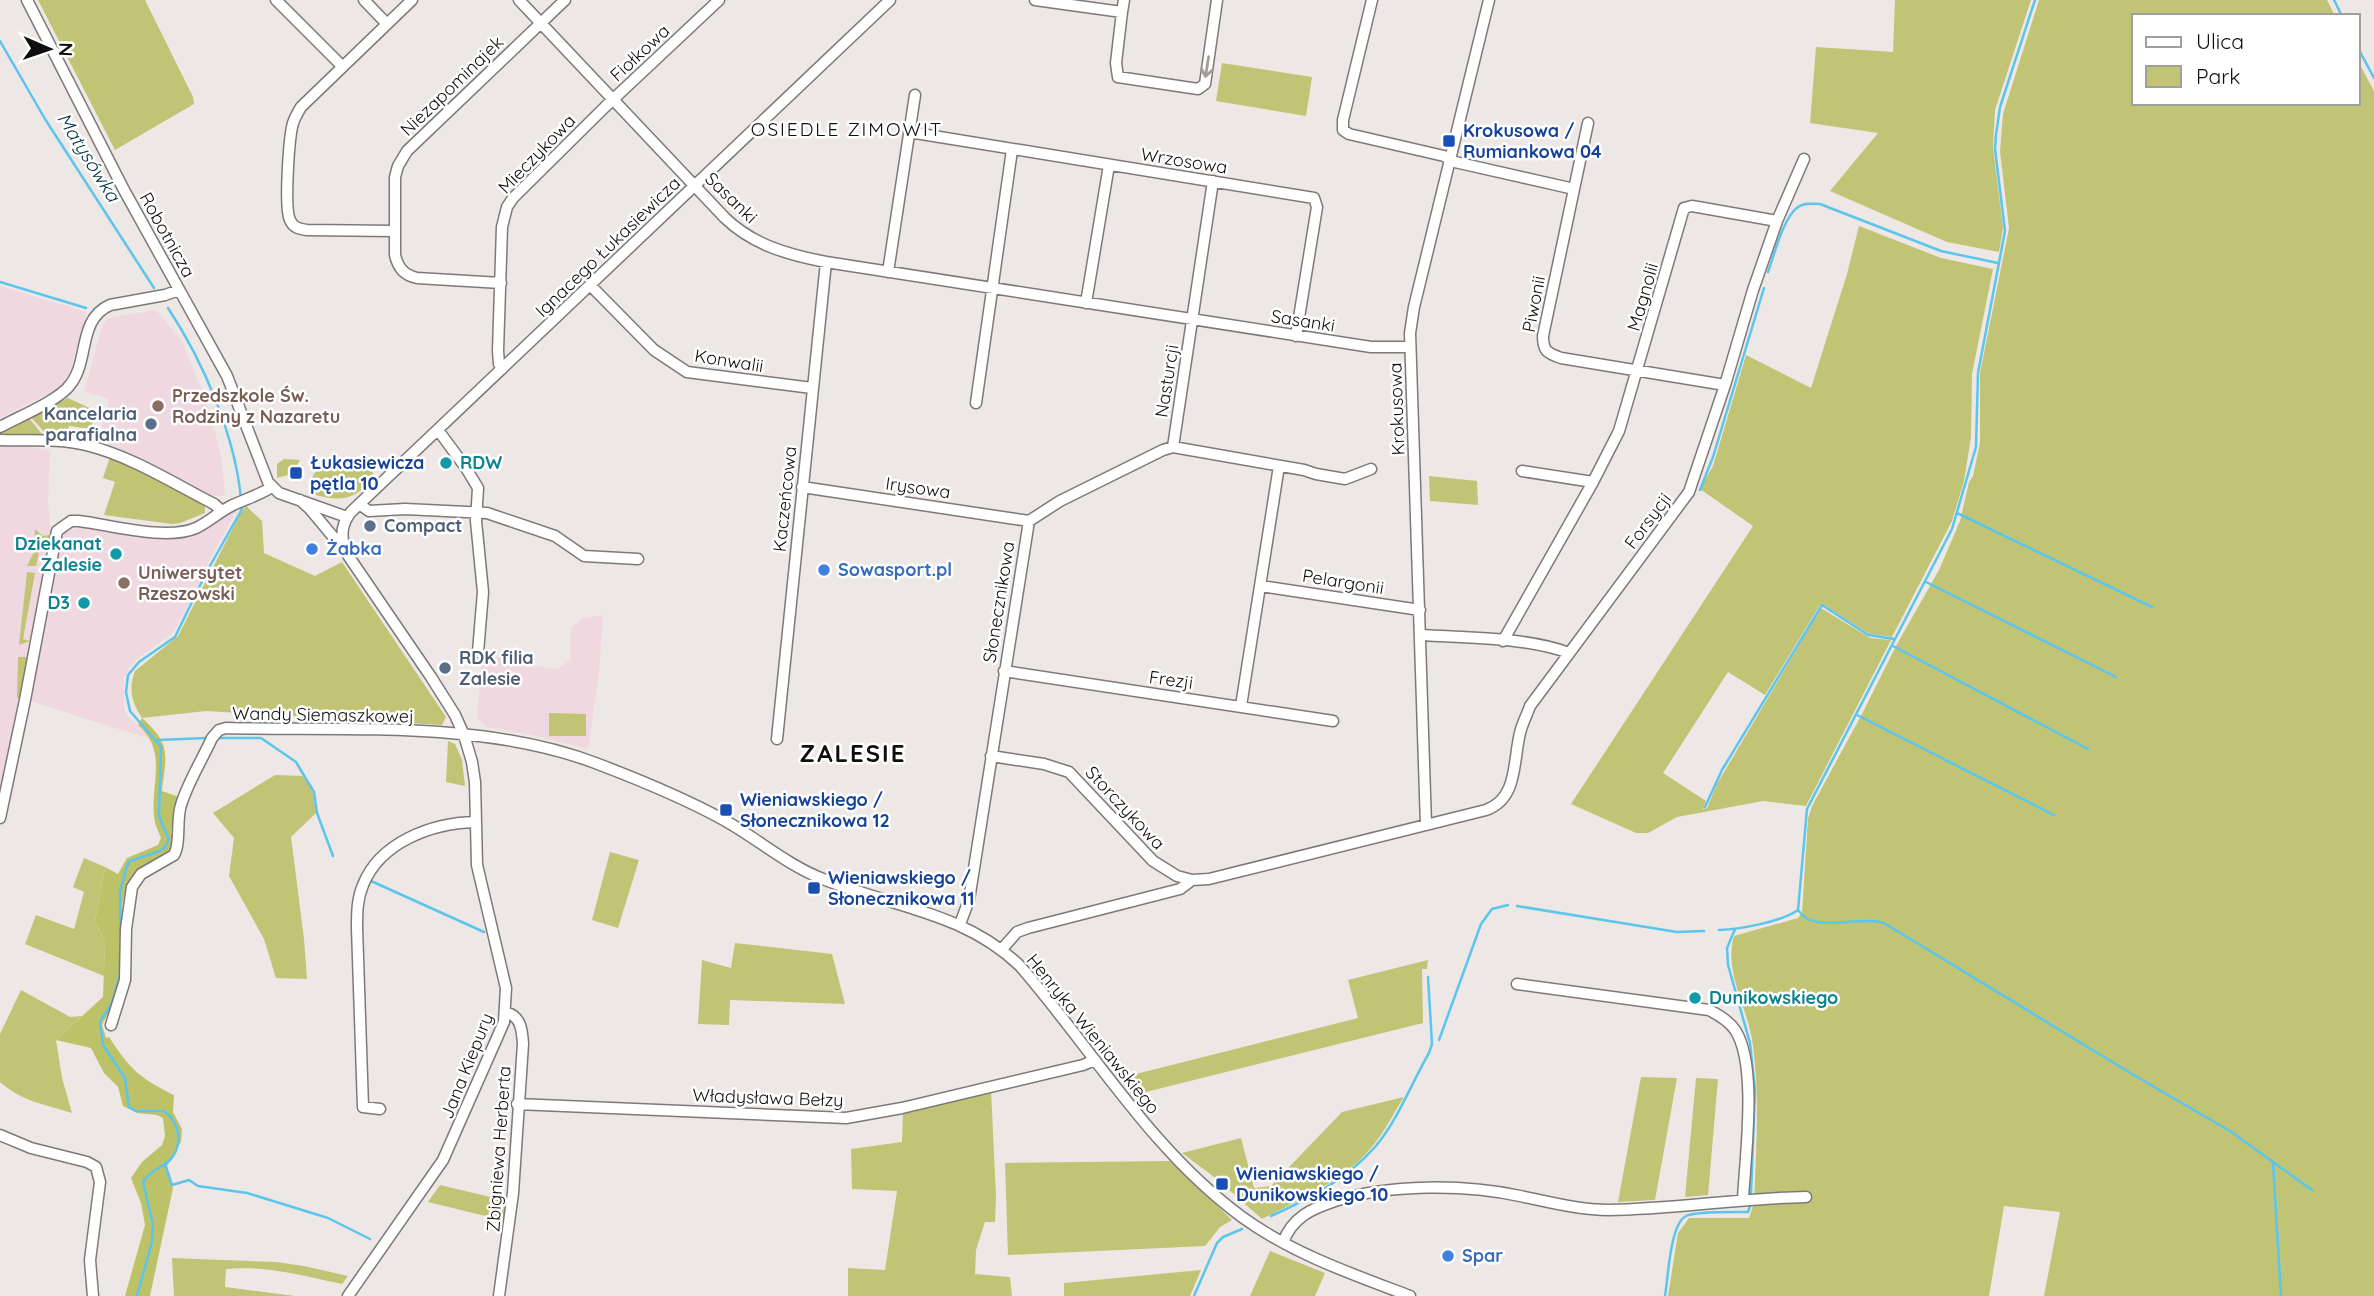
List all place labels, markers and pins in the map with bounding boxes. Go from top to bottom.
place label: Krokusowa / Rumiankowa 04 [1463,119,1602,163]
marker: Krokusowa / Rumiankowa 04 [1441,133,1457,149]
place label: Przedszkole Św. Rodziny z Nazaretu [172,384,340,428]
marker: Przedszkole Św. Rodziny z Nazaretu [150,398,166,414]
place label: Kancelaria parafialna [44,402,137,446]
marker: Kancelaria parafialna [143,416,159,432]
place label: Łukasiewicza pętla 10 [310,451,424,495]
place label: RDW [460,451,502,474]
marker: RDW [438,455,454,471]
marker: Łukasiewicza pętla 10 [288,465,304,481]
place label: Compact [384,514,462,537]
marker: Compact [362,518,378,534]
place label: Dziekanat Zalesie [15,532,102,576]
place label: Żabka [326,537,382,560]
marker: Żabka [304,541,320,557]
marker: Dziekanat Zalesie [108,546,124,562]
place label: Sowasport.pl [838,558,952,581]
place label: Uniwersytet Rzeszowski [138,561,242,605]
marker: Sowasport.pl [816,562,832,578]
marker: Uniwersytet Rzeszowski [116,575,132,591]
place label: D3 [47,591,70,614]
marker: D3 [76,595,92,611]
place label: RDK filia Zalesie [459,646,534,690]
marker: RDK filia Zalesie [437,660,453,676]
place label: Wieniawskiego / Słonecznikowa 12 [740,788,890,832]
marker: Wieniawskiego / Słonecznikowa 12 [718,802,734,818]
place label: Wieniawskiego / Słonecznikowa 11 [828,866,975,910]
marker: Wieniawskiego / Słonecznikowa 11 [806,880,822,896]
place label: Dunikowskiego [1709,986,1838,1009]
marker: Dunikowskiego [1687,990,1703,1006]
place label: Wieniawskiego / Dunikowskiego 10 [1236,1162,1388,1206]
marker: Wieniawskiego / Dunikowskiego 10 [1214,1176,1230,1192]
place label: Spar [1462,1244,1503,1267]
marker: Spar [1440,1248,1456,1264]

